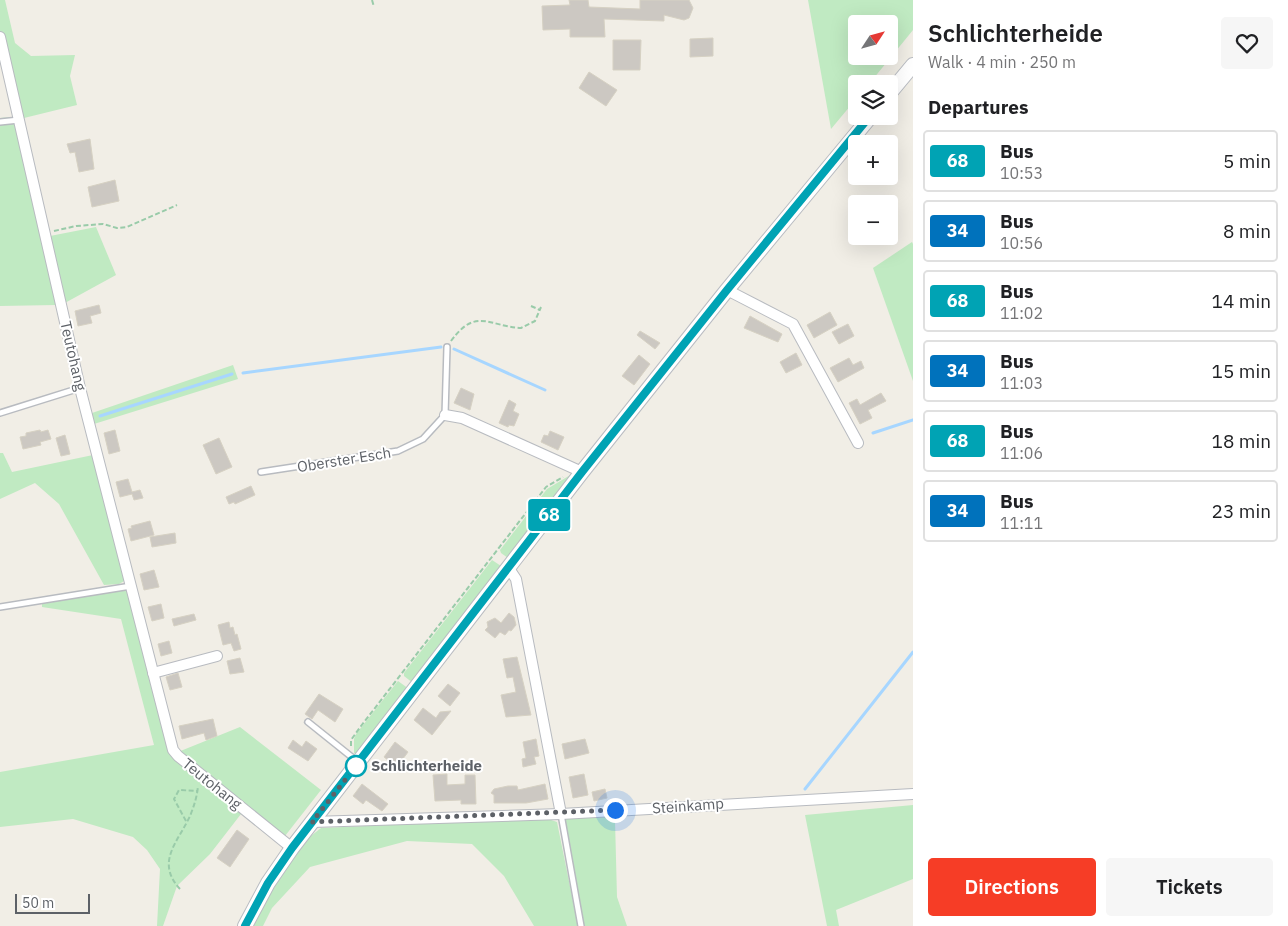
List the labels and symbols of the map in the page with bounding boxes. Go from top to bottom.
north arrow [848,15,898,65]
street label: Teutohang [56,319,91,393]
street label: Oberster Esch [296,443,392,476]
line badge: 68 [526,499,572,531]
street label: Teutohang [179,754,246,813]
marker: Schlichterheide [345,755,367,777]
place label: Schlichterheide [371,756,482,775]
street label: Steinkamp [651,794,725,817]
your location [603,798,628,823]
scale bar [15,891,90,914]

